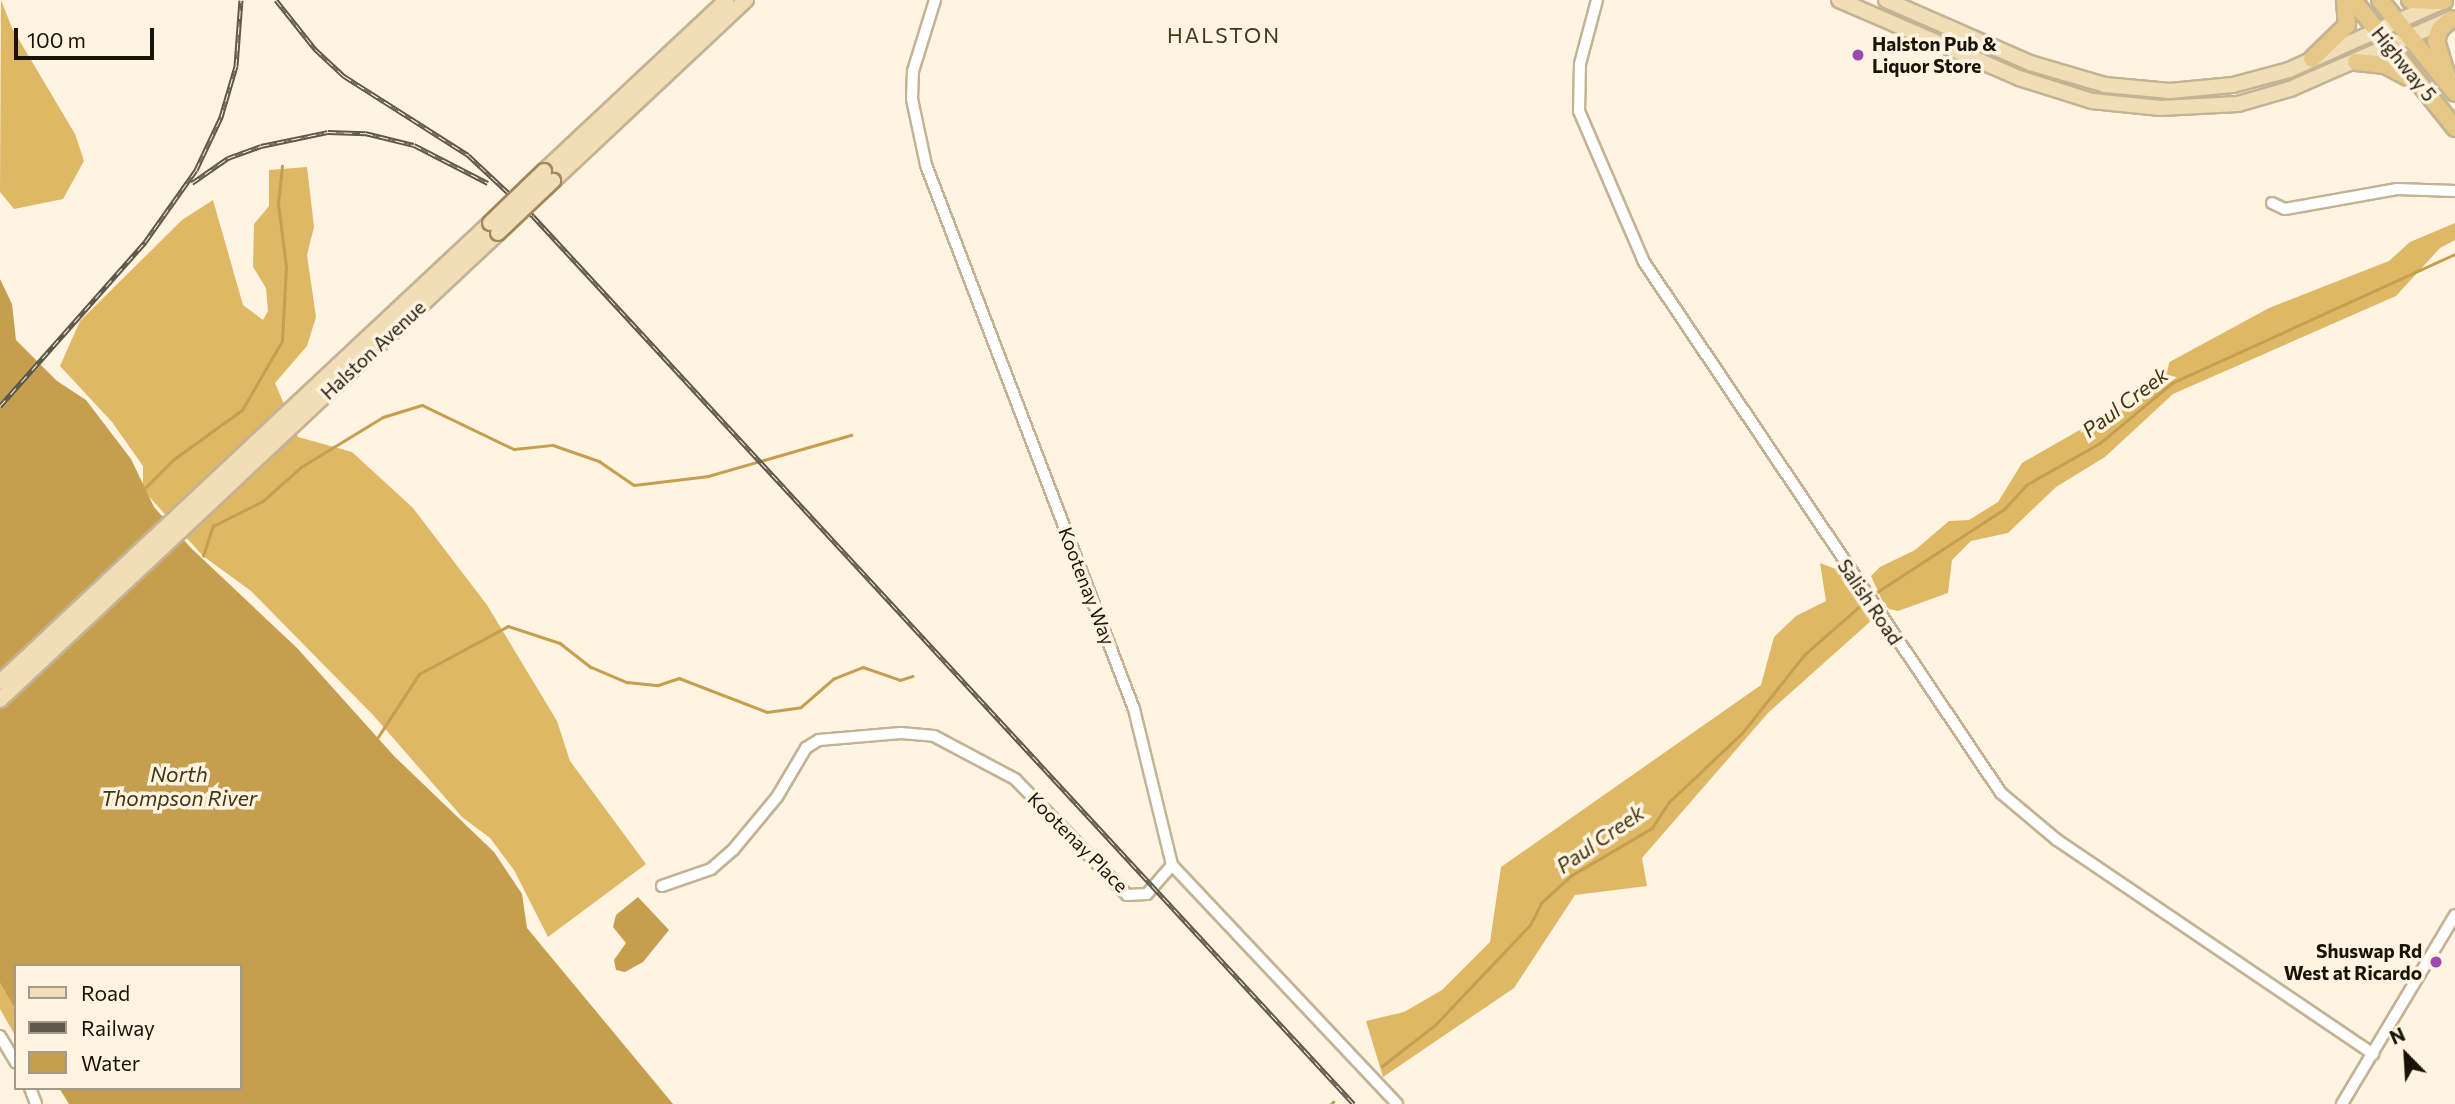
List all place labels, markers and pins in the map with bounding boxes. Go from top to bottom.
place label: Halston Pub & Liquor Store [1872,33,1997,77]
marker: Halston Pub & Liquor Store [1850,47,1866,63]
place label: Shuswap Rd West at Ricardo [2284,940,2422,984]
marker: Shuswap Rd West at Ricardo [2428,954,2444,970]

